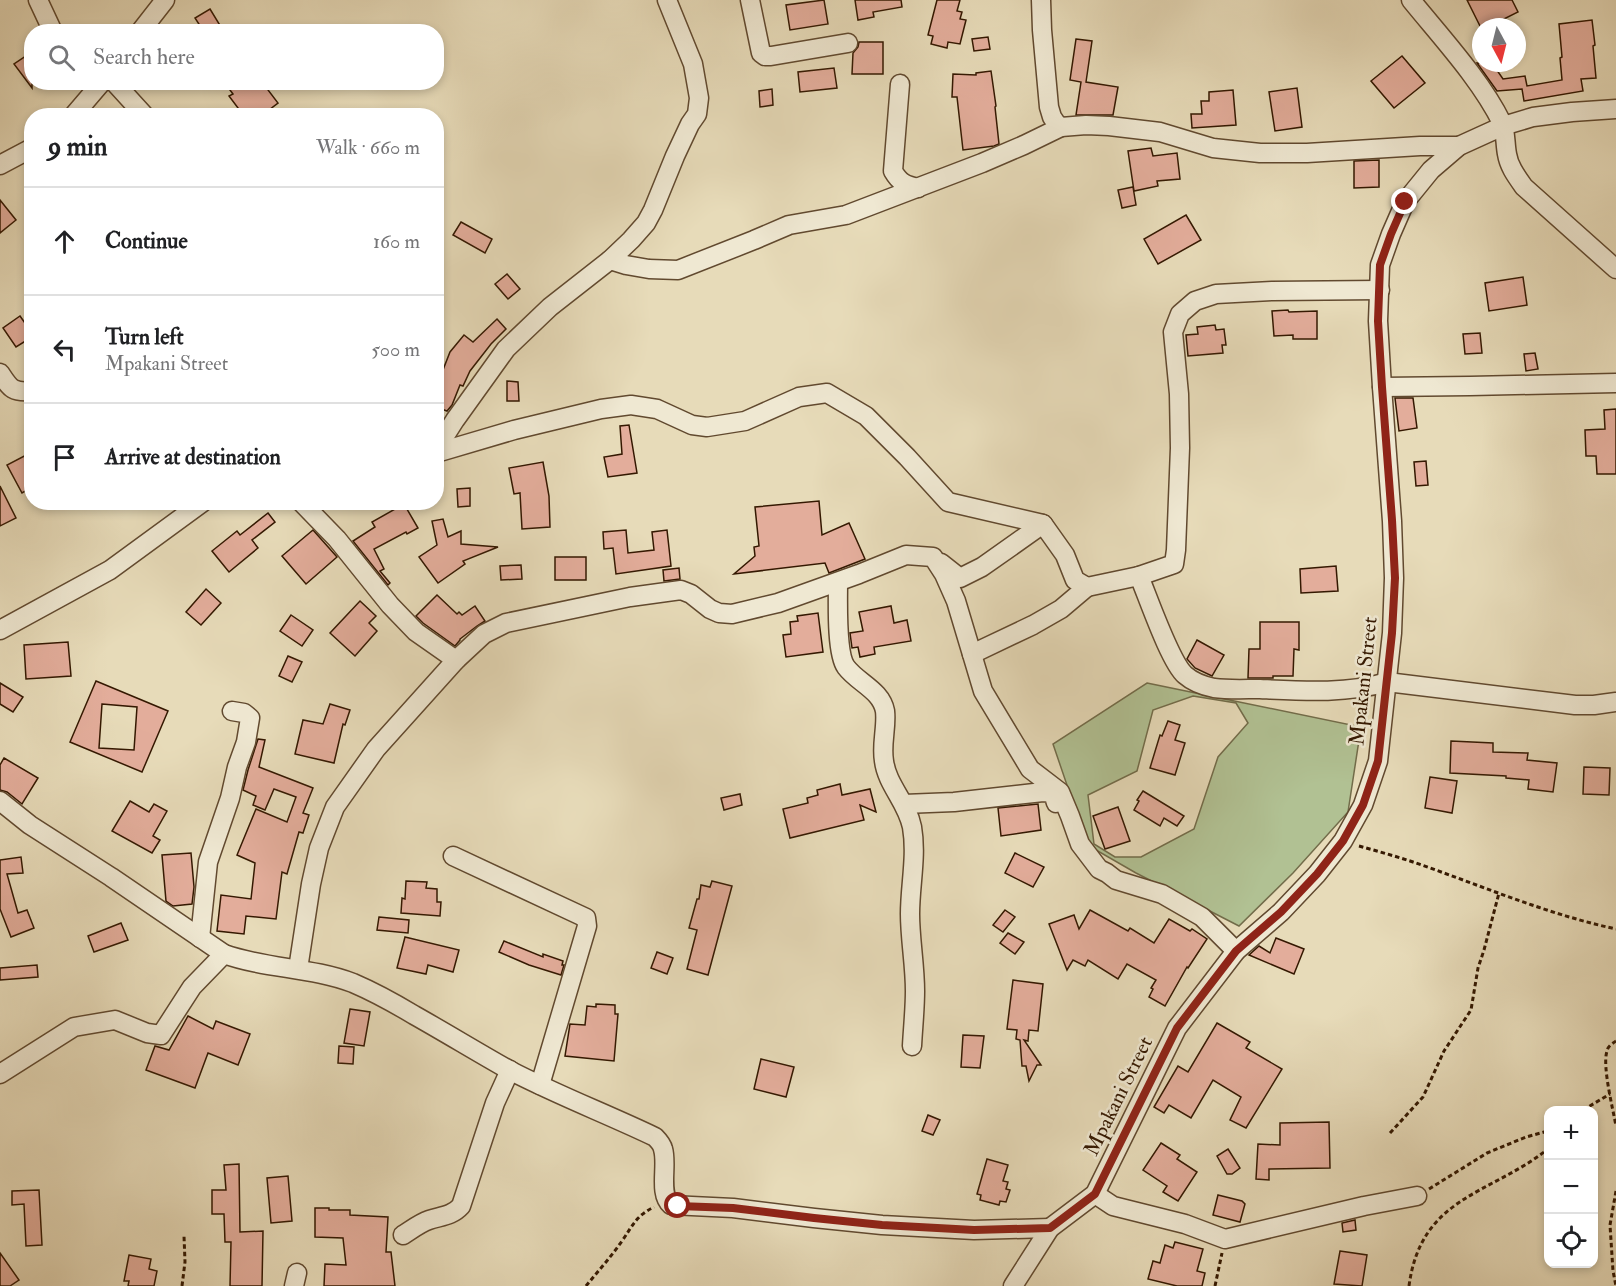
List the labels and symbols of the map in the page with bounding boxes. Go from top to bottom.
north arrow [1472,18,1526,72]
route end [1391,188,1417,214]
street label: Mpakani Street [1343,615,1384,747]
street label: Mpakani Street [1078,1032,1159,1160]
route start [664,1192,690,1218]

